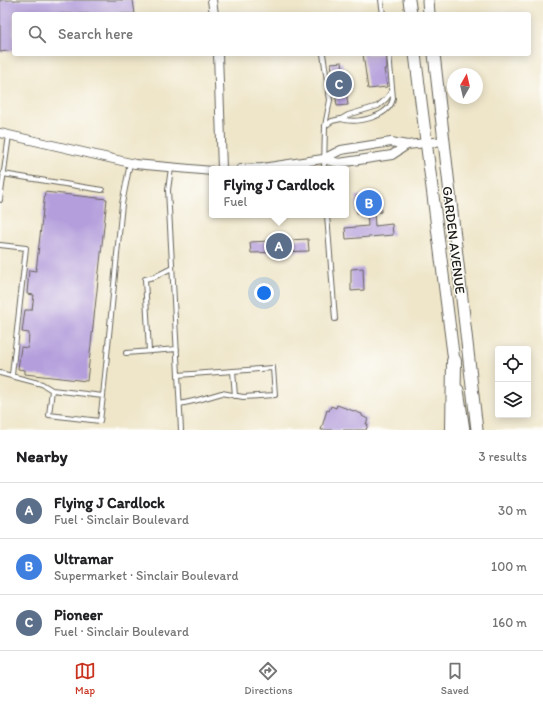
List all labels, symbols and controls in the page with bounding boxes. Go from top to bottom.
search box [12,12,531,56]
icon: search [26,23,48,45]
text: Search here [58,25,133,43]
north arrow [447,68,483,104]
pin: C [326,69,352,99]
popup [209,166,349,218]
text: Flying J Cardlock [224,176,334,194]
street label: GARDEN AVENUE [438,185,469,295]
pin: B [356,188,382,218]
text: Fuel [224,194,247,209]
pin: A [266,231,292,261]
your location [254,283,274,303]
map controls [495,346,531,418]
button: locate [495,346,531,382]
button: layers [495,382,531,418]
text: Nearby [16,446,68,466]
text: 3 results [478,449,527,464]
text: Flying J Cardlock [54,494,165,512]
text: A [25,503,33,518]
text: 30 m [498,503,527,518]
text: Fuel · Sinclair Boulevard [54,512,189,527]
text: Ultramar [54,550,113,568]
text: B [25,559,33,574]
text: 100 m [491,559,527,574]
text: Supermarket · Sinclair Boulevard [54,568,238,583]
text: Pioneer [54,606,103,624]
text: C [25,615,33,630]
text: 160 m [492,615,527,630]
text: Fuel · Sinclair Boulevard [54,624,189,639]
tab: Map [74,660,96,697]
tab: Directions [244,660,293,697]
tab: Saved [441,660,469,697]

